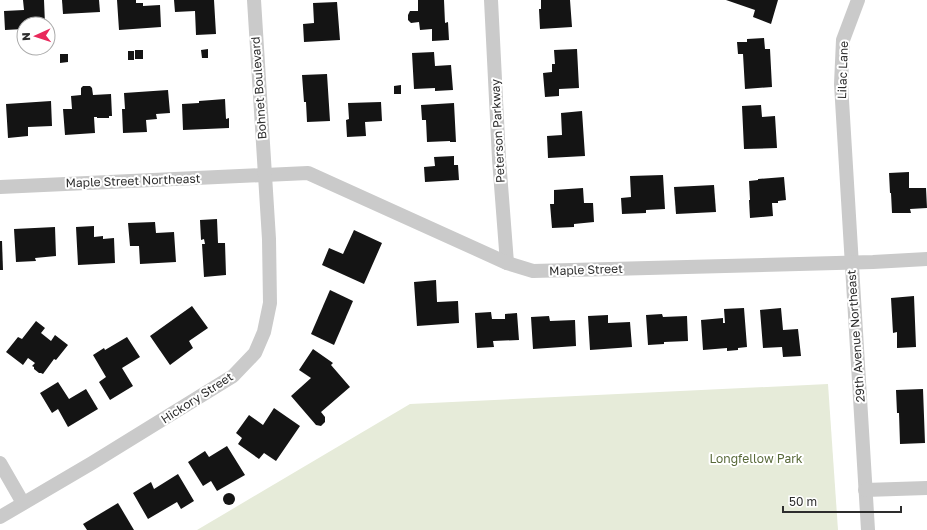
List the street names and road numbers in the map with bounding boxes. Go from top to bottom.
street label: Bohnet Boulevard [247,36,270,140]
street label: Lilac Lane [834,41,851,99]
street label: Peterson Parkway [487,78,508,183]
street label: Maple Street Northeast [65,171,201,190]
street label: Maple Street [549,261,623,278]
street label: 29th Avenue Northeast [843,269,868,403]
street label: Hickory Street [158,369,236,426]

